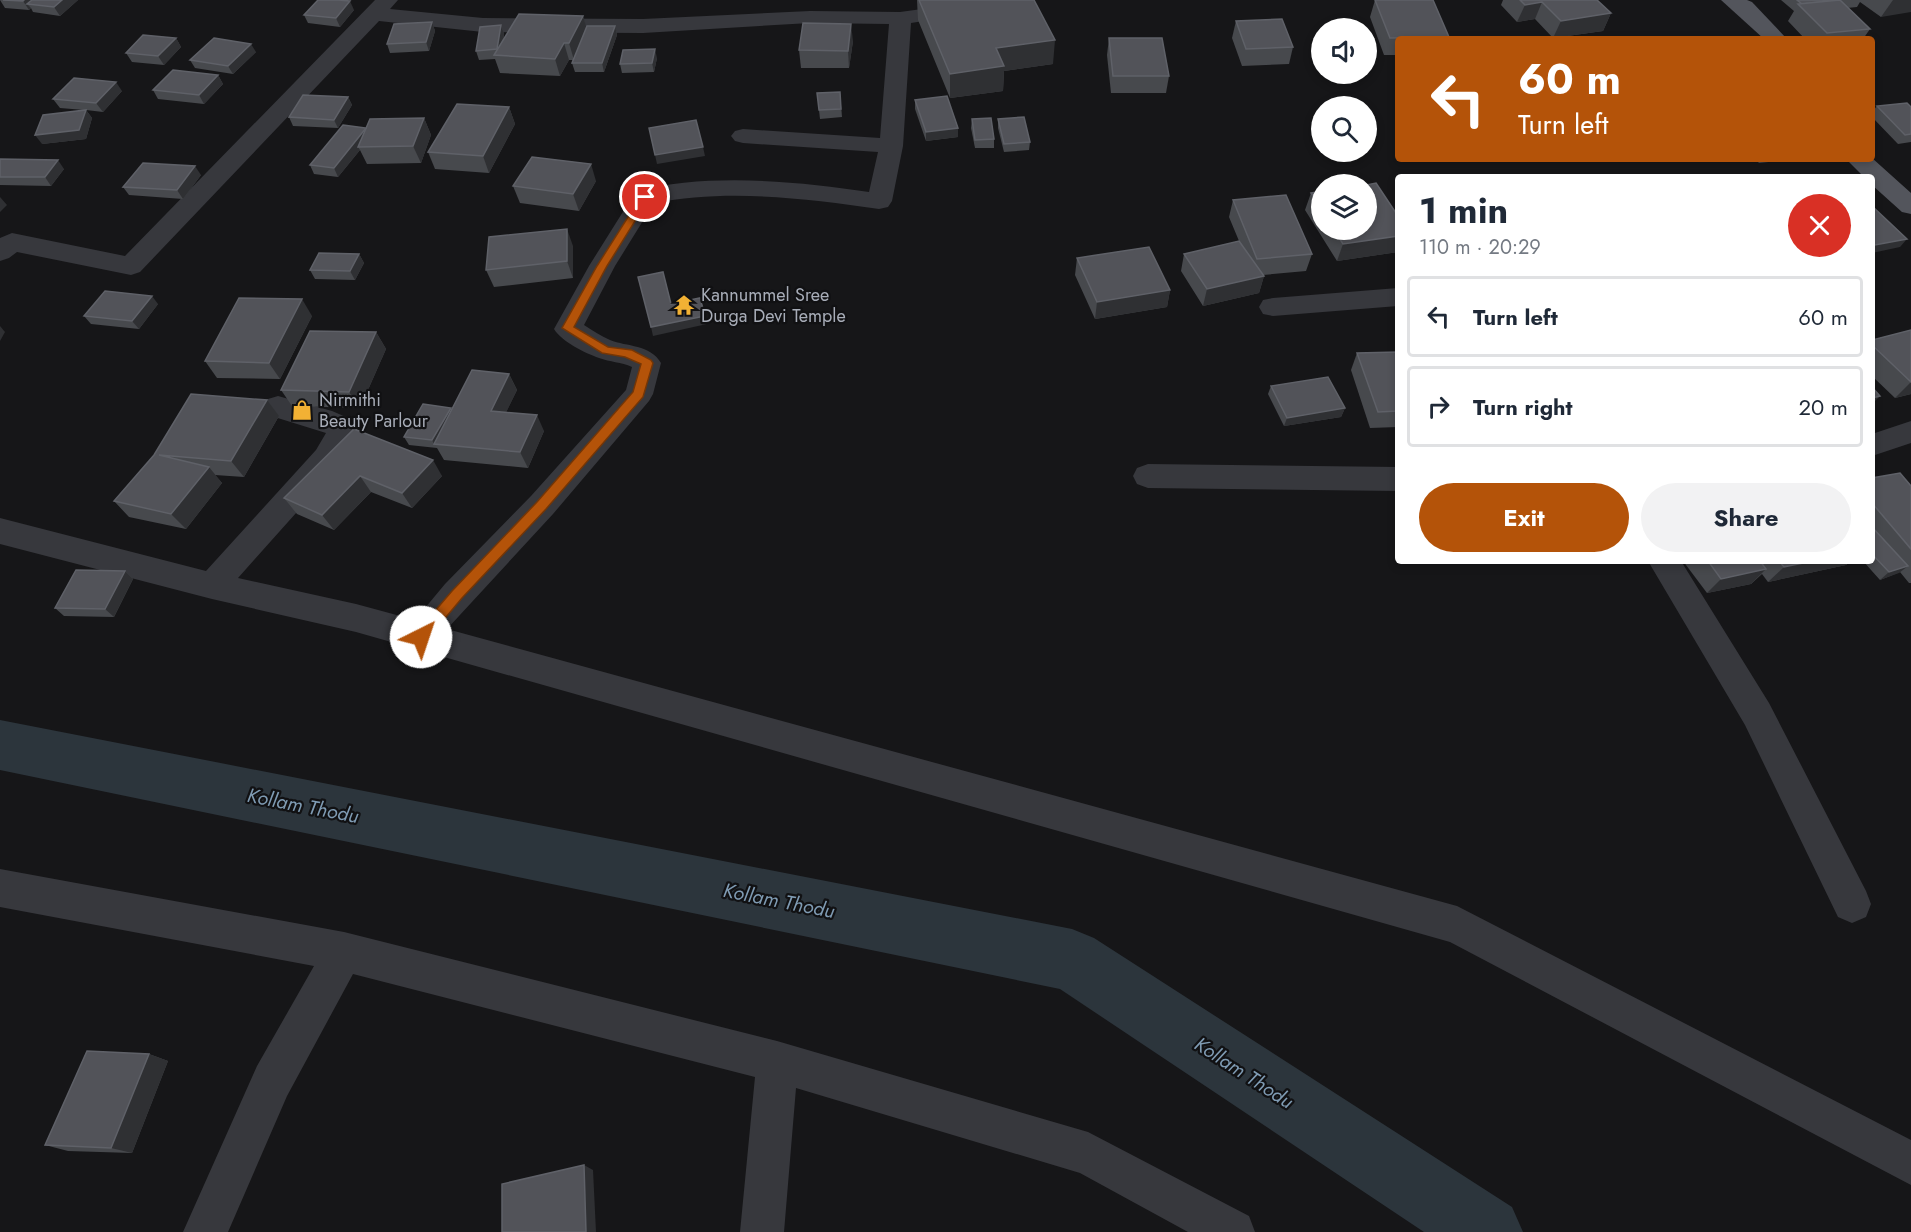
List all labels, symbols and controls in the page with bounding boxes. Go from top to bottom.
map controls [1311,18,1377,240]
button: sound [1311,18,1377,84]
text: 60 m [1518,49,1621,110]
icon: left [1419,60,1497,138]
button: search [1311,96,1377,162]
text: Turn left [1518,105,1608,144]
pin [619,171,670,222]
button: layers [1311,174,1377,240]
icon: arrive [628,180,661,213]
text: 1 min [1419,184,1508,236]
button: close [1788,194,1851,257]
text: 110 m · 20:29 [1419,233,1541,262]
place label: Kannummel Sree Durga Devi Temple [701,282,846,329]
temple icon: Kannummel Sree Durga Devi Temple [672,293,696,317]
icon: left [1422,300,1455,333]
text: Turn left [1473,301,1558,333]
text: 60 m [1798,301,1848,333]
place label: Nirmithi Beauty Parlour [319,387,429,434]
icon: right [1422,390,1455,423]
text: Turn right [1473,391,1573,423]
text: 20 m [1799,391,1848,423]
shop icon: Nirmithi Beauty Parlour [290,398,314,422]
button: Exit [1419,483,1629,552]
button: Share [1641,483,1851,552]
position arrow [389,605,453,669]
water label: Kollam Thodu [245,781,361,831]
water label: Kollam Thodu [721,876,837,926]
water label: Kollam Thodu [1189,1030,1299,1116]

